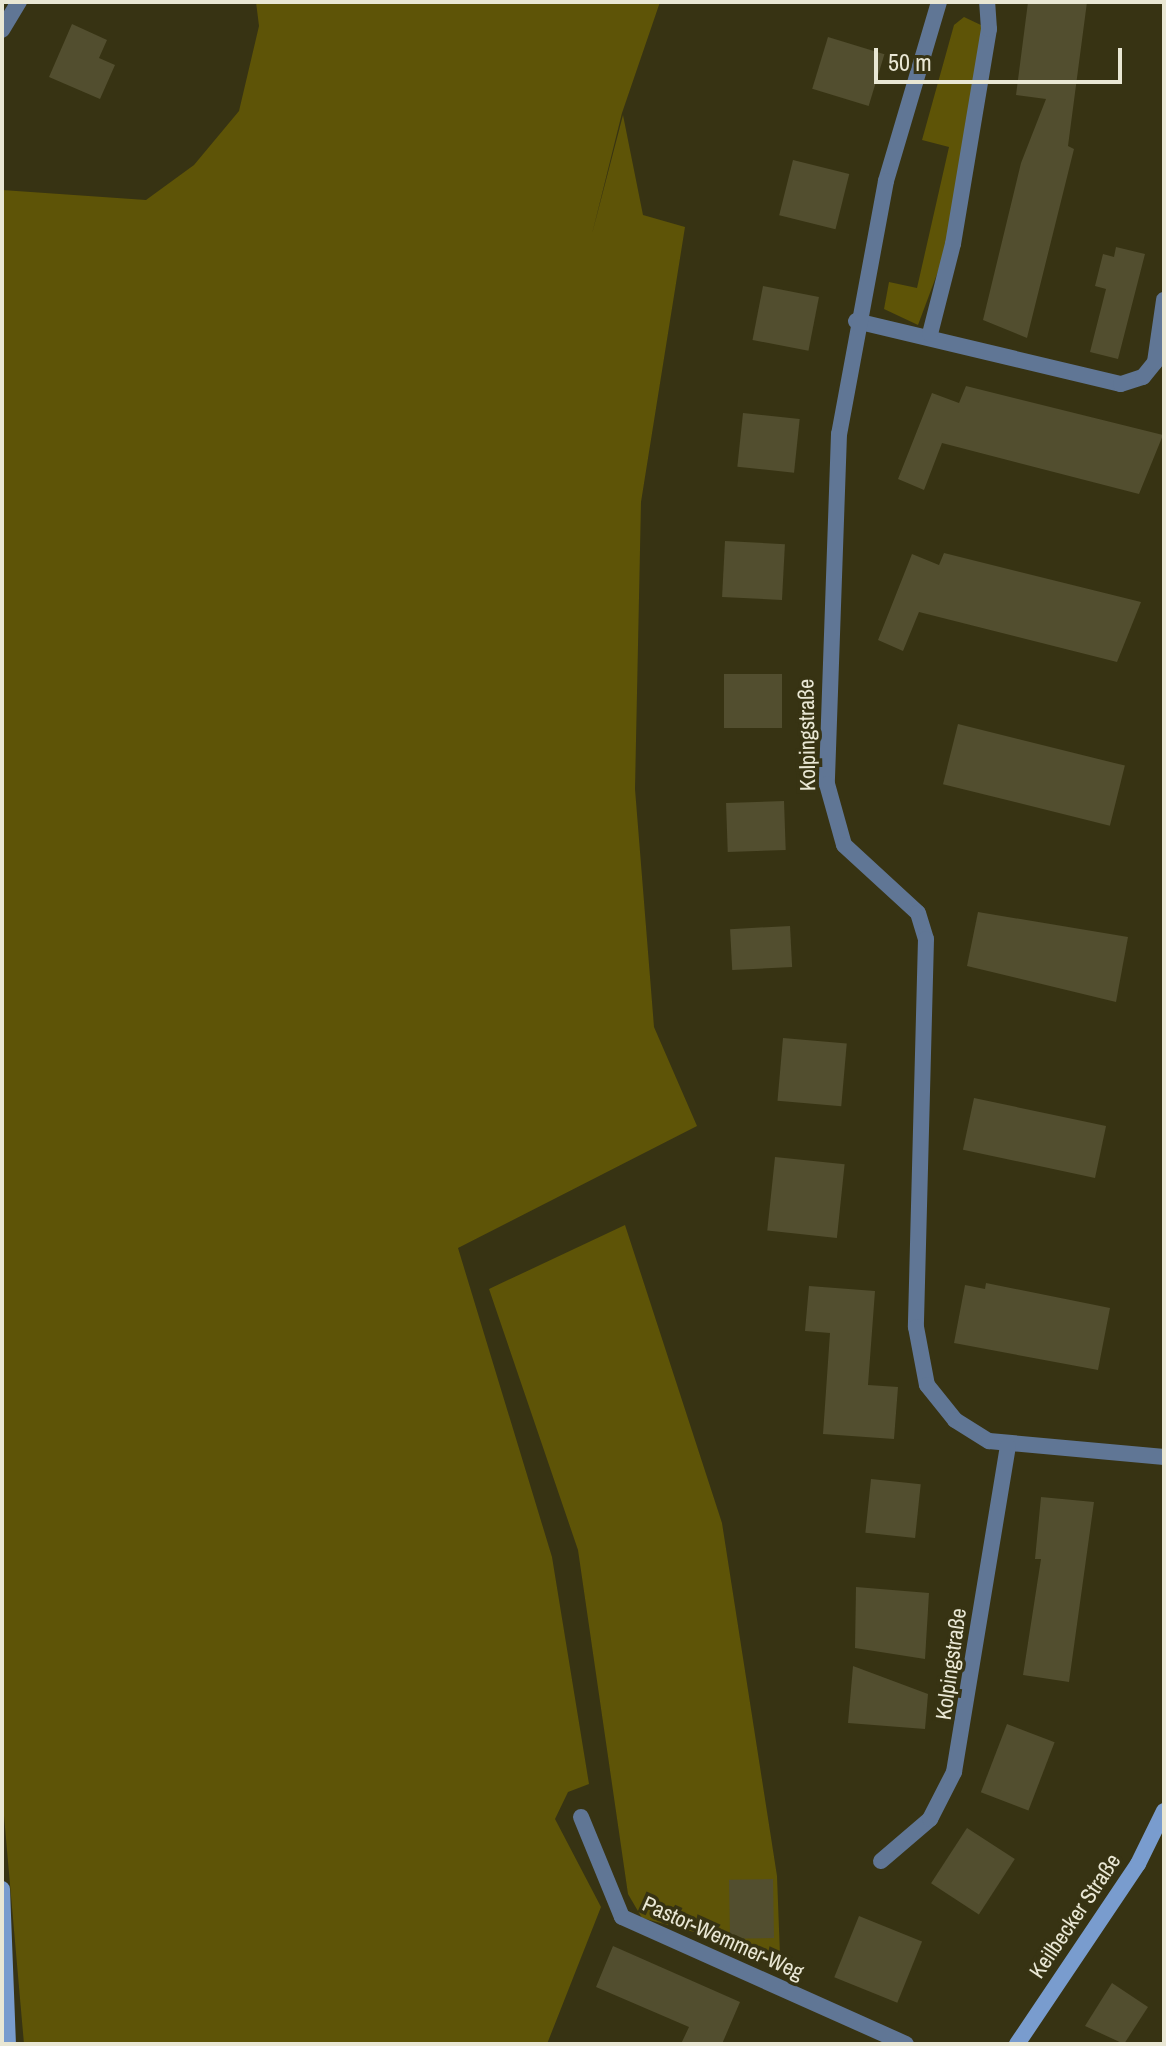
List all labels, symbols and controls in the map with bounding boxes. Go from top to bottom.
scale bar [878,32,1126,82]
text: 50 m [888,46,932,78]
street label: Kolpingstraße [793,679,821,791]
street label: Kolpingstraße [930,1607,972,1721]
street label: Keilbecker Straße [1024,1849,1126,1983]
street label: Pastor-Wemmer-Weg [638,1891,808,1985]

